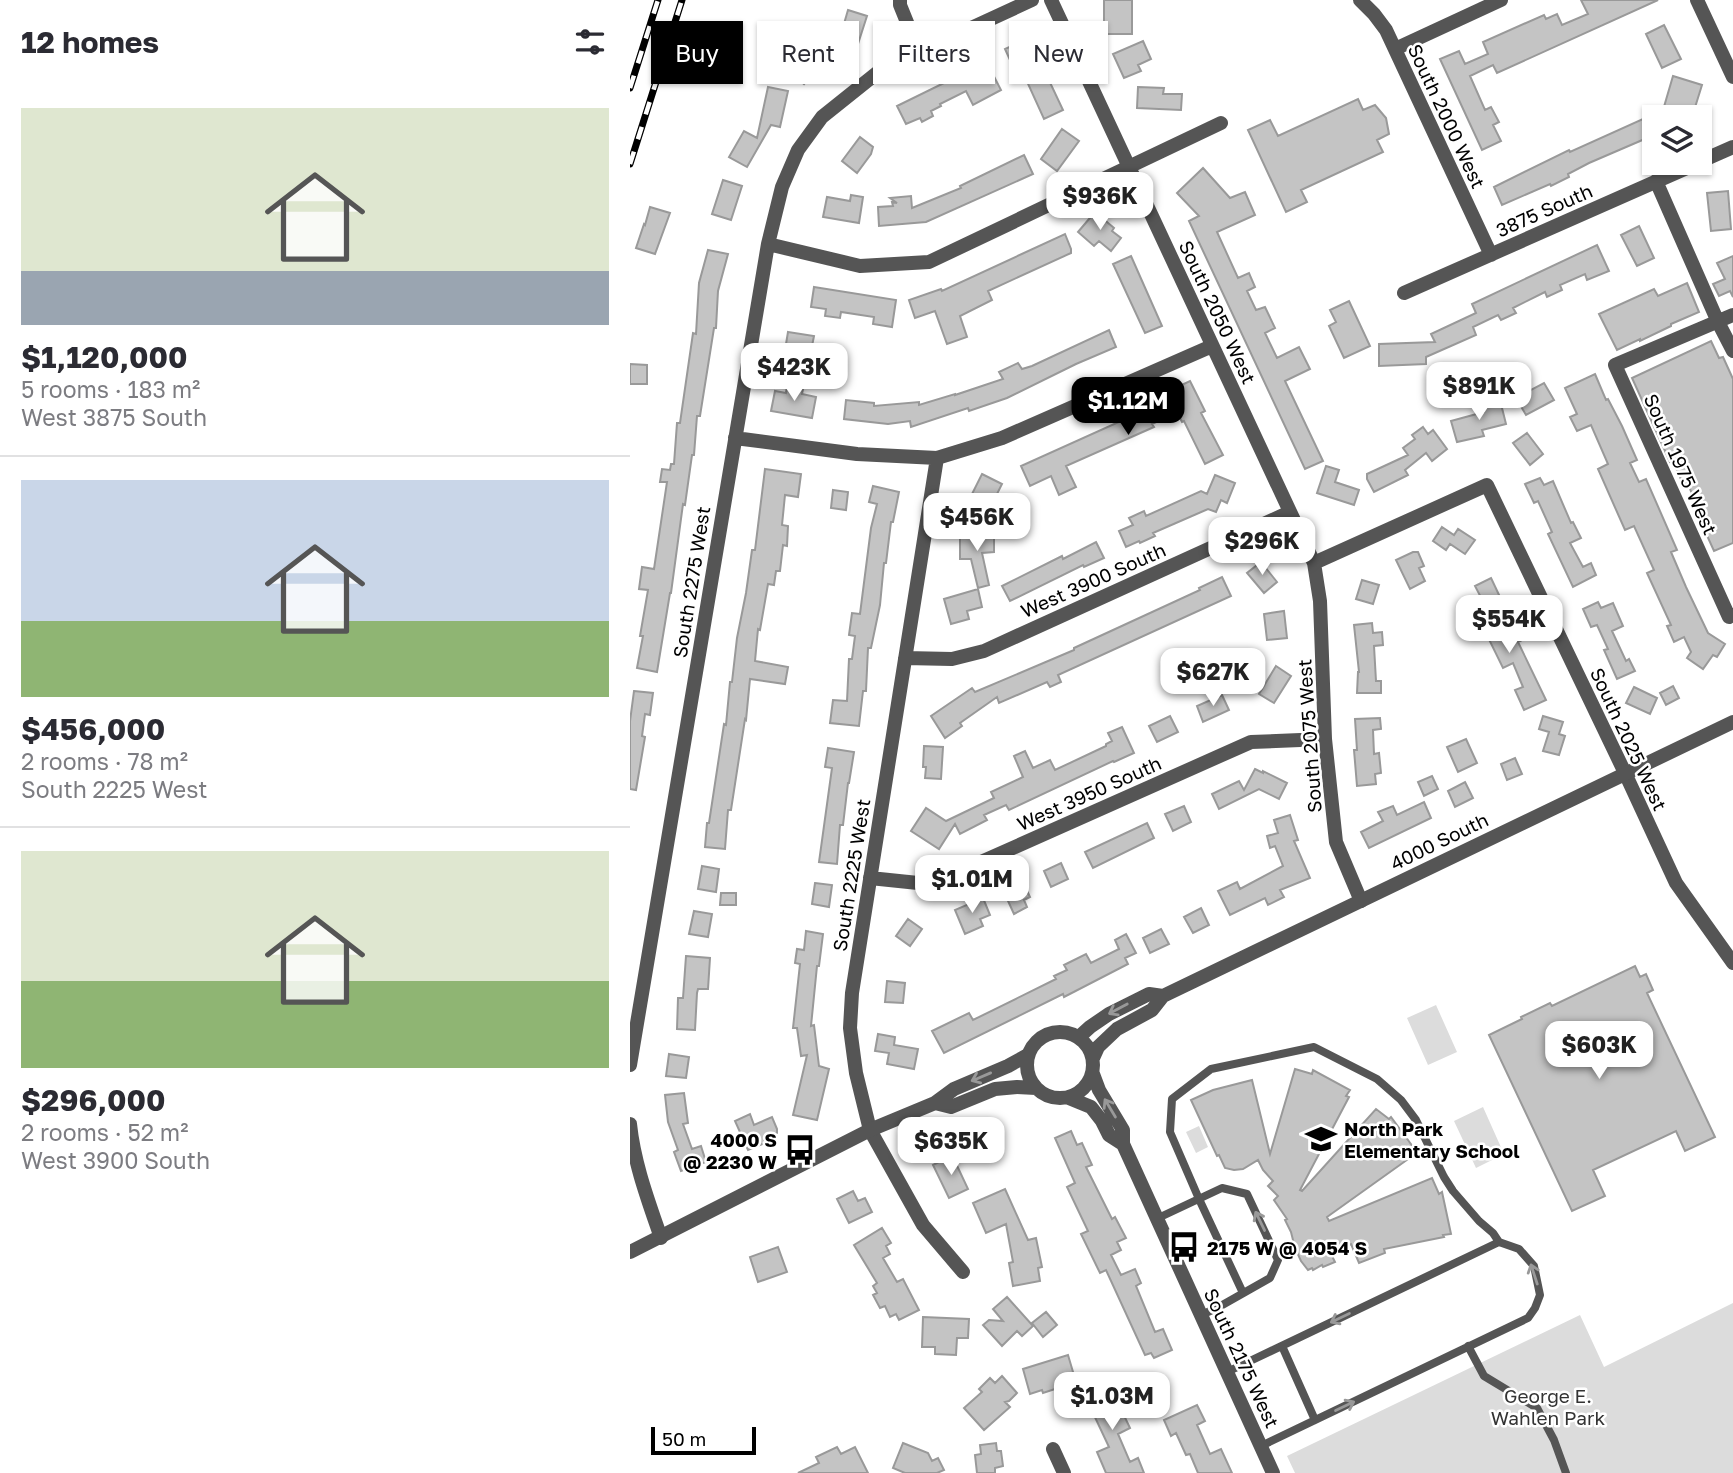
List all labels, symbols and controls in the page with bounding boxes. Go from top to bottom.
chip: Buy [651,21,743,84]
chip: Rent [757,21,859,84]
chip: Filters [873,21,995,84]
chip: New [1009,21,1108,84]
icon: filters [571,23,609,61]
text: 12 homes [21,24,159,60]
street label: South 2000 West [1404,40,1490,192]
map controls [1642,105,1712,175]
button: layers [1642,105,1712,175]
icon: home [252,154,378,280]
pin: $936K [1051,173,1149,232]
street label: 3875 South [1492,179,1596,241]
text: $936K [1062,181,1138,209]
street label: South 2050 West [1175,237,1261,387]
text: $1,120,000 [21,339,188,375]
pin: $423K [745,344,843,403]
text: $423K [757,352,831,380]
pin: $891K [1430,362,1528,422]
text: $891K [1442,371,1516,399]
text: 5 rooms · 183 m² [21,375,200,403]
pin: $1.12M [1071,378,1185,437]
text: $1.12M [1088,386,1168,414]
street label: South 1975 West [1640,390,1722,538]
text: West 3875 South [21,403,207,431]
pin: $456K [928,494,1026,553]
text: $456K [939,502,1015,530]
street label: South 2275 West [668,505,714,659]
pin: $296K [1213,518,1311,577]
icon: home [252,526,378,652]
text: $296K [1224,526,1300,554]
street label: West 3900 South [1017,538,1169,622]
pin: $554K [1460,596,1558,655]
text: $554K [1472,604,1546,632]
pin: $627K [1164,648,1262,708]
text: $627K [1176,657,1250,685]
street label: South 2075 West [1292,658,1326,814]
street label: South 2025 West [1586,664,1672,814]
text: $456,000 [21,711,165,747]
text: 2 rooms · 78 m² [21,747,188,775]
street label: West 3950 South [1013,751,1165,835]
text: South 2225 West [21,775,208,803]
street label: South 2225 West [828,797,874,953]
street label: 4000 South [1386,807,1492,875]
pin: $1.01M [915,856,1029,915]
text: $1.01M [931,864,1013,892]
icon: home [252,897,378,1023]
one-way arrow [1108,1003,1129,1017]
pin: $603K [1550,1021,1648,1081]
text: $603K [1561,1030,1637,1058]
one-way arrow [970,1071,992,1084]
text: $296,000 [21,1082,166,1118]
one-way arrow [1103,1099,1117,1119]
place label: North Park Elementary School [1344,1117,1520,1162]
text: 2 rooms · 52 m² [21,1118,188,1146]
pin: $635K [902,1118,1000,1177]
school or university icon: North Park Elementary School [1304,1122,1338,1156]
text: $635K [914,1126,988,1154]
place label: 4000 S @ 2230 W [683,1128,777,1173]
bus stop icon: 4000 S @ 2230 W [783,1133,817,1167]
text: West 3900 South [21,1146,210,1174]
one-way arrow [1252,1211,1266,1232]
bus stop icon: 2175 W @ 4054 S [1167,1230,1201,1264]
place label: 2175 W @ 4054 S [1207,1236,1367,1259]
one-way arrow [1527,1263,1539,1285]
street label: South 2175 West [1200,1285,1284,1431]
one-way arrow [1330,1312,1351,1326]
pin: $1.03M [1055,1372,1169,1432]
text: $1.03M [1070,1381,1154,1409]
park label: George E. Wahlen Park [1491,1384,1605,1429]
one-way arrow [1334,1399,1355,1412]
scale bar [651,1424,756,1456]
text: 50 m [662,1427,706,1450]

